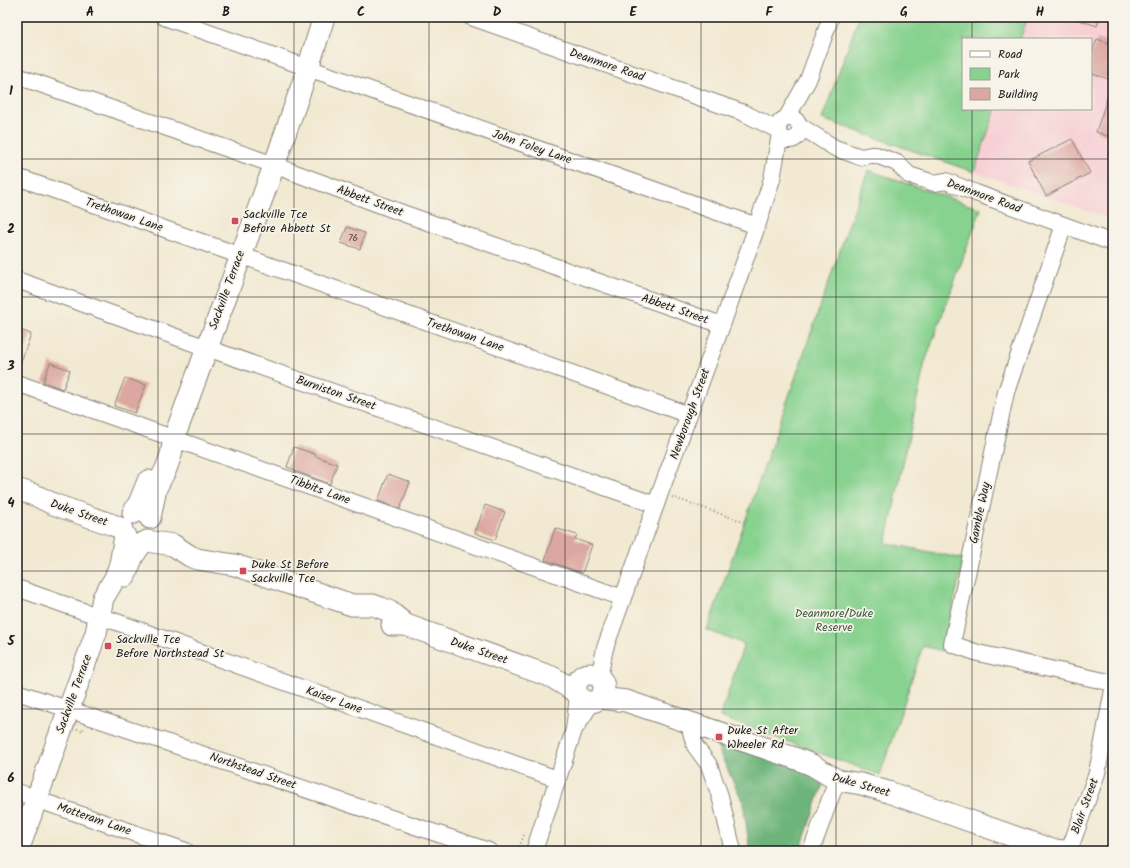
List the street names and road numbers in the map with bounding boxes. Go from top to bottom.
street label: Deanmore Road [567,43,648,87]
street label: John Foley Lane [490,124,575,170]
street label: Deanmore Road [944,174,1025,219]
street label: Abbett Street [334,180,406,222]
street label: Trethowan Lane [83,193,166,237]
street label: Sackville Terrace [204,247,250,332]
street label: Abbett Street [639,289,711,329]
street label: Trethowan Lane [424,313,507,357]
street label: Newborough Street [665,365,715,462]
street label: Burniston Street [293,370,379,416]
street label: Tibbits Lane [287,470,354,510]
street label: Gamble Way [964,480,996,546]
street label: Duke Street [48,494,111,532]
street label: Duke Street [448,632,511,670]
street label: Sackville Terrace [51,651,97,736]
street label: Kaiser Lane [303,681,365,719]
street label: Northstead Street [207,747,299,795]
street label: Duke Street [830,768,893,802]
street label: Blair Street [1066,775,1104,837]
street label: Motteram Lane [54,797,134,841]

